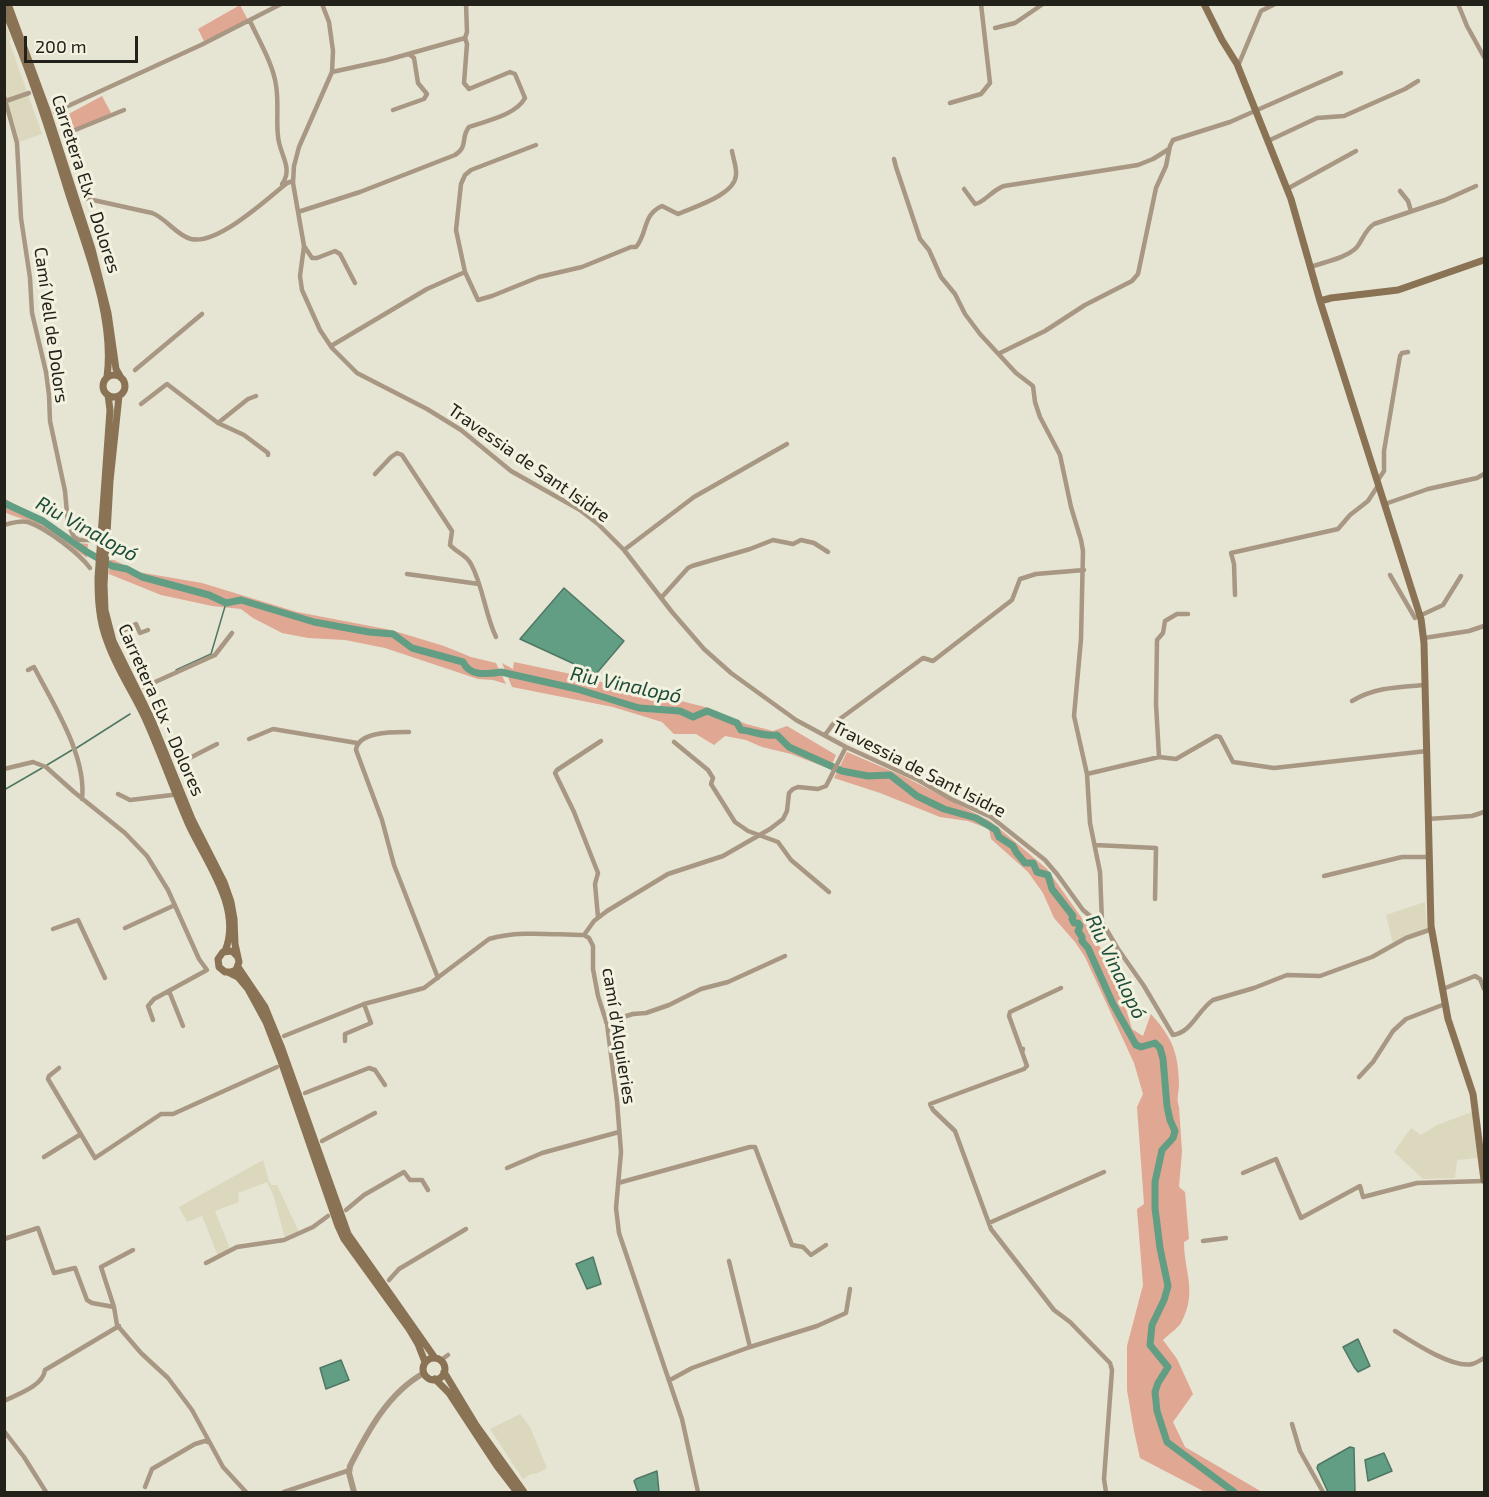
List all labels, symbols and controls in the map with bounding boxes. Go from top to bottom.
scale bar [27,24,141,62]
text: 200 m [35,35,87,57]
street label: Carretera Elx - Dolores [47,92,125,276]
street label: Camí Vell de Dolors [29,246,73,404]
street label: Travessia de Sant Isidre [444,399,614,527]
water label: Riu Vinalopó [32,491,142,567]
street label: Carretera Elx - Dolores [113,621,209,799]
water label: Riu Vinalopó [568,662,684,708]
street label: Travessia de Sant Isidre [828,716,1010,822]
water label: Riu Vinalopó [1080,911,1152,1023]
street label: camí d'Alquieries [598,966,640,1106]

